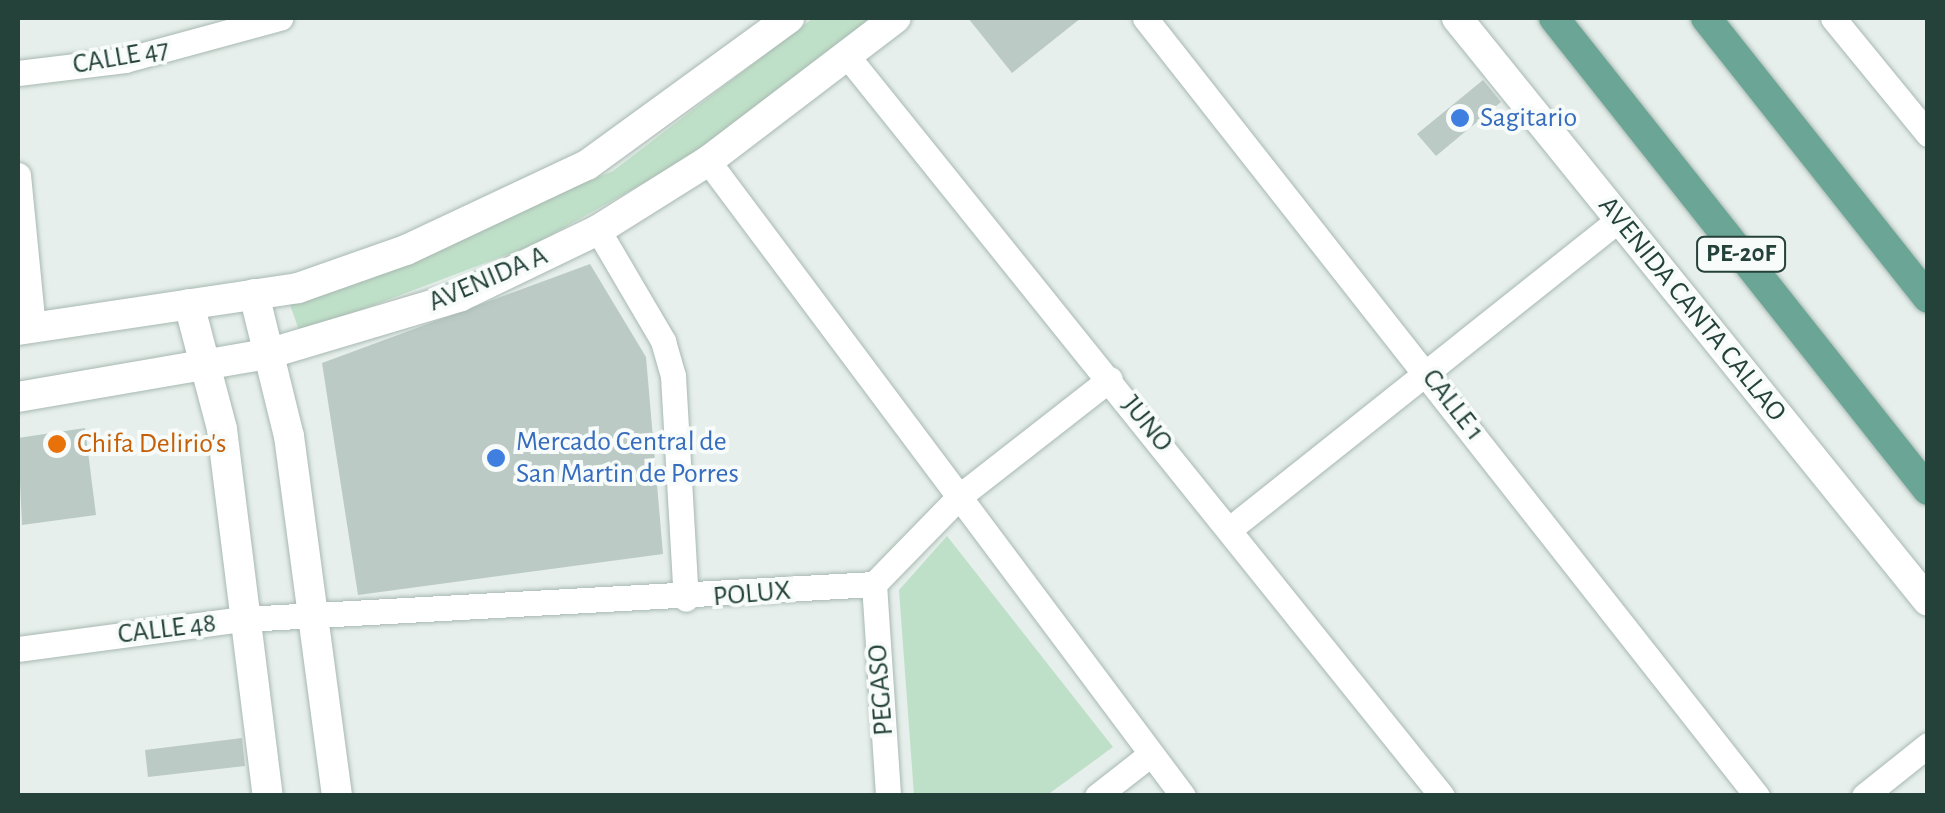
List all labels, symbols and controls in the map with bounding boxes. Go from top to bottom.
street label: CALLE 47 [70,32,172,82]
place label: Sagitario [1480,101,1577,135]
marker: Sagitario [1449,107,1471,129]
street label: AVENIDA CANTA CALLAO [1591,190,1793,428]
road number: PE-20F [1696,234,1786,274]
street label: AVENIDA A [423,239,553,319]
street label: CALLE 1 [1415,362,1491,448]
street label: JUNO [1114,389,1180,459]
place label: Mercado Central de San Martin de Porres [516,425,739,491]
place label: Chifa Delirio's [77,427,226,461]
marker: Chifa Delirio's [46,433,68,455]
marker: Mercado Central de San Martin de Porres [485,447,507,469]
street label: POLUX [712,574,792,614]
street label: CALLE 48 [116,606,218,652]
street label: PEGASO [861,643,901,737]

